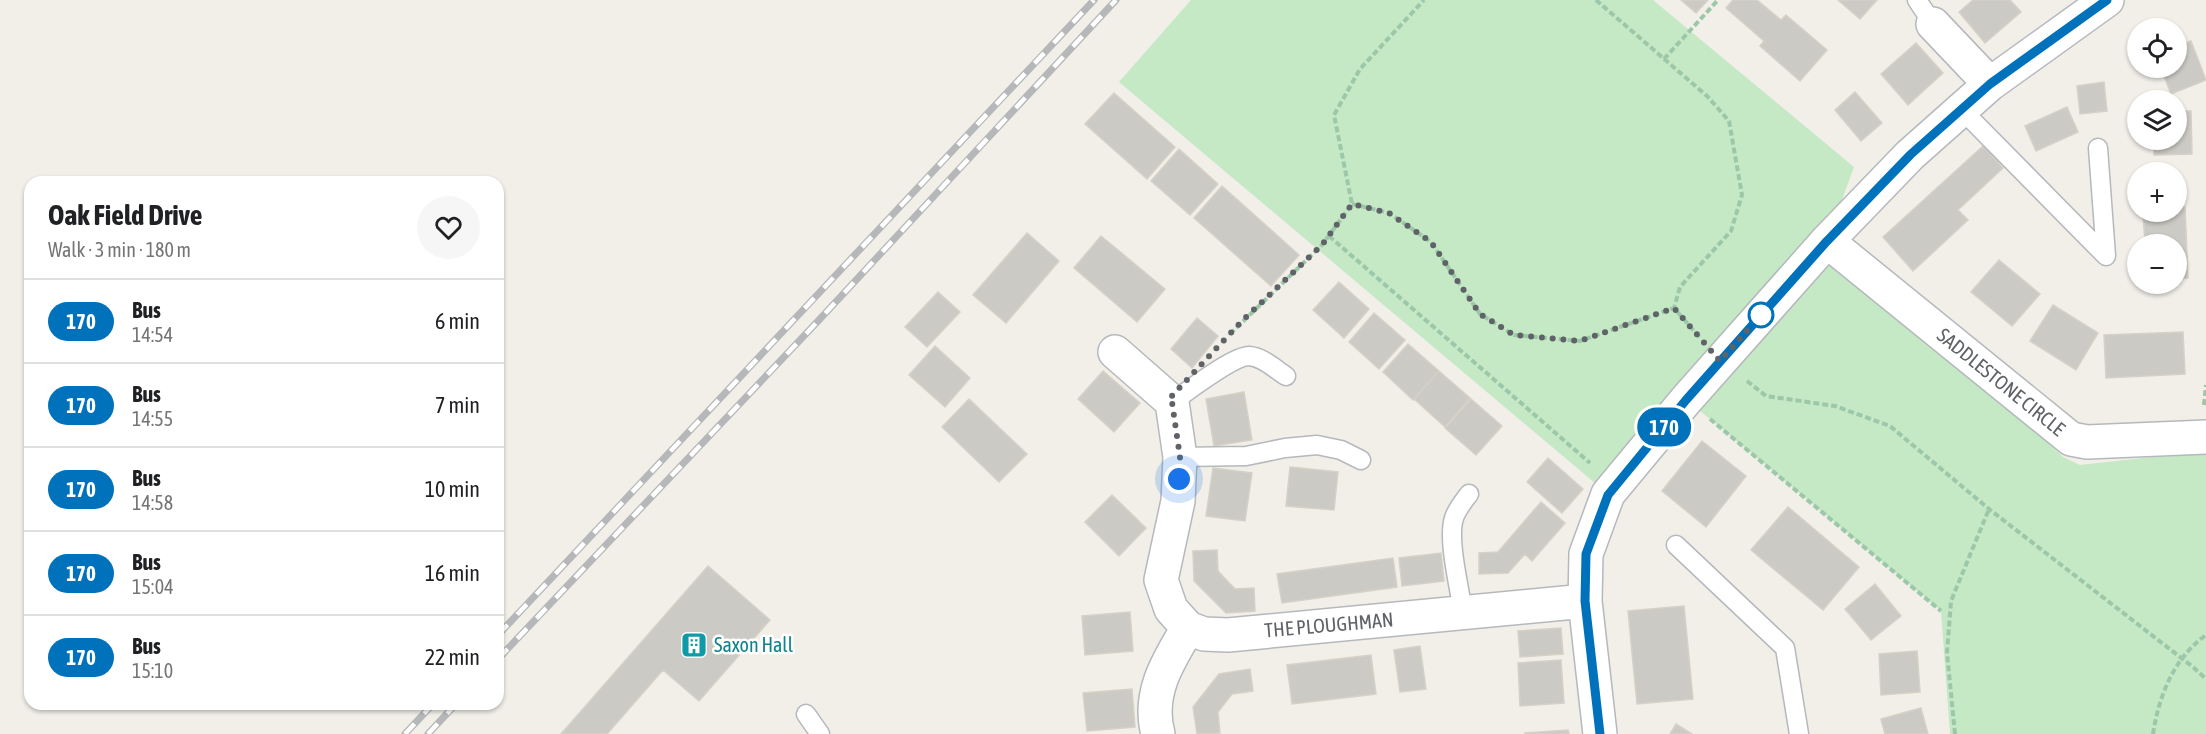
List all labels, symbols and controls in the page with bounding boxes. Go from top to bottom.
map controls [2127,18,2187,294]
button: locate [2127,18,2187,78]
button: layers [2127,90,2187,150]
button: + [2127,162,2187,222]
button: heart [417,196,480,259]
text: Oak Field Drive [48,199,203,231]
button: − [2127,234,2187,294]
text: Walk · 3 min · 180 m [48,238,191,261]
text: Bus [132,297,161,323]
unlabelled marker [1748,302,1774,328]
text: 6 min [435,308,480,334]
text: 170 [66,309,96,333]
text: 14:54 [132,323,173,346]
street label: SADDLESTONE CIRCLE [1933,323,2070,440]
text: Bus [132,381,161,407]
text: 7 min [435,392,480,418]
text: 170 [66,393,96,417]
text: 14:55 [132,407,173,430]
line badge: 170 [1630,408,1698,446]
text: 170 [1649,415,1679,439]
your location [1164,464,1194,494]
text: Bus [132,465,161,491]
text: 10 min [425,476,480,502]
text: 170 [66,477,96,501]
text: 14:58 [132,491,173,514]
text: Bus [132,549,161,575]
text: 16 min [425,560,480,586]
text: 170 [66,561,96,585]
text: 15:04 [132,575,174,598]
street label: THE PLOUGHMAN [1263,607,1394,642]
building icon: Saxon Hall [679,630,709,660]
text: Bus [132,633,161,659]
place label: Saxon Hall [714,633,794,656]
text: 22 min [425,644,480,670]
text: 170 [66,645,96,669]
text: 15:10 [132,659,173,682]

